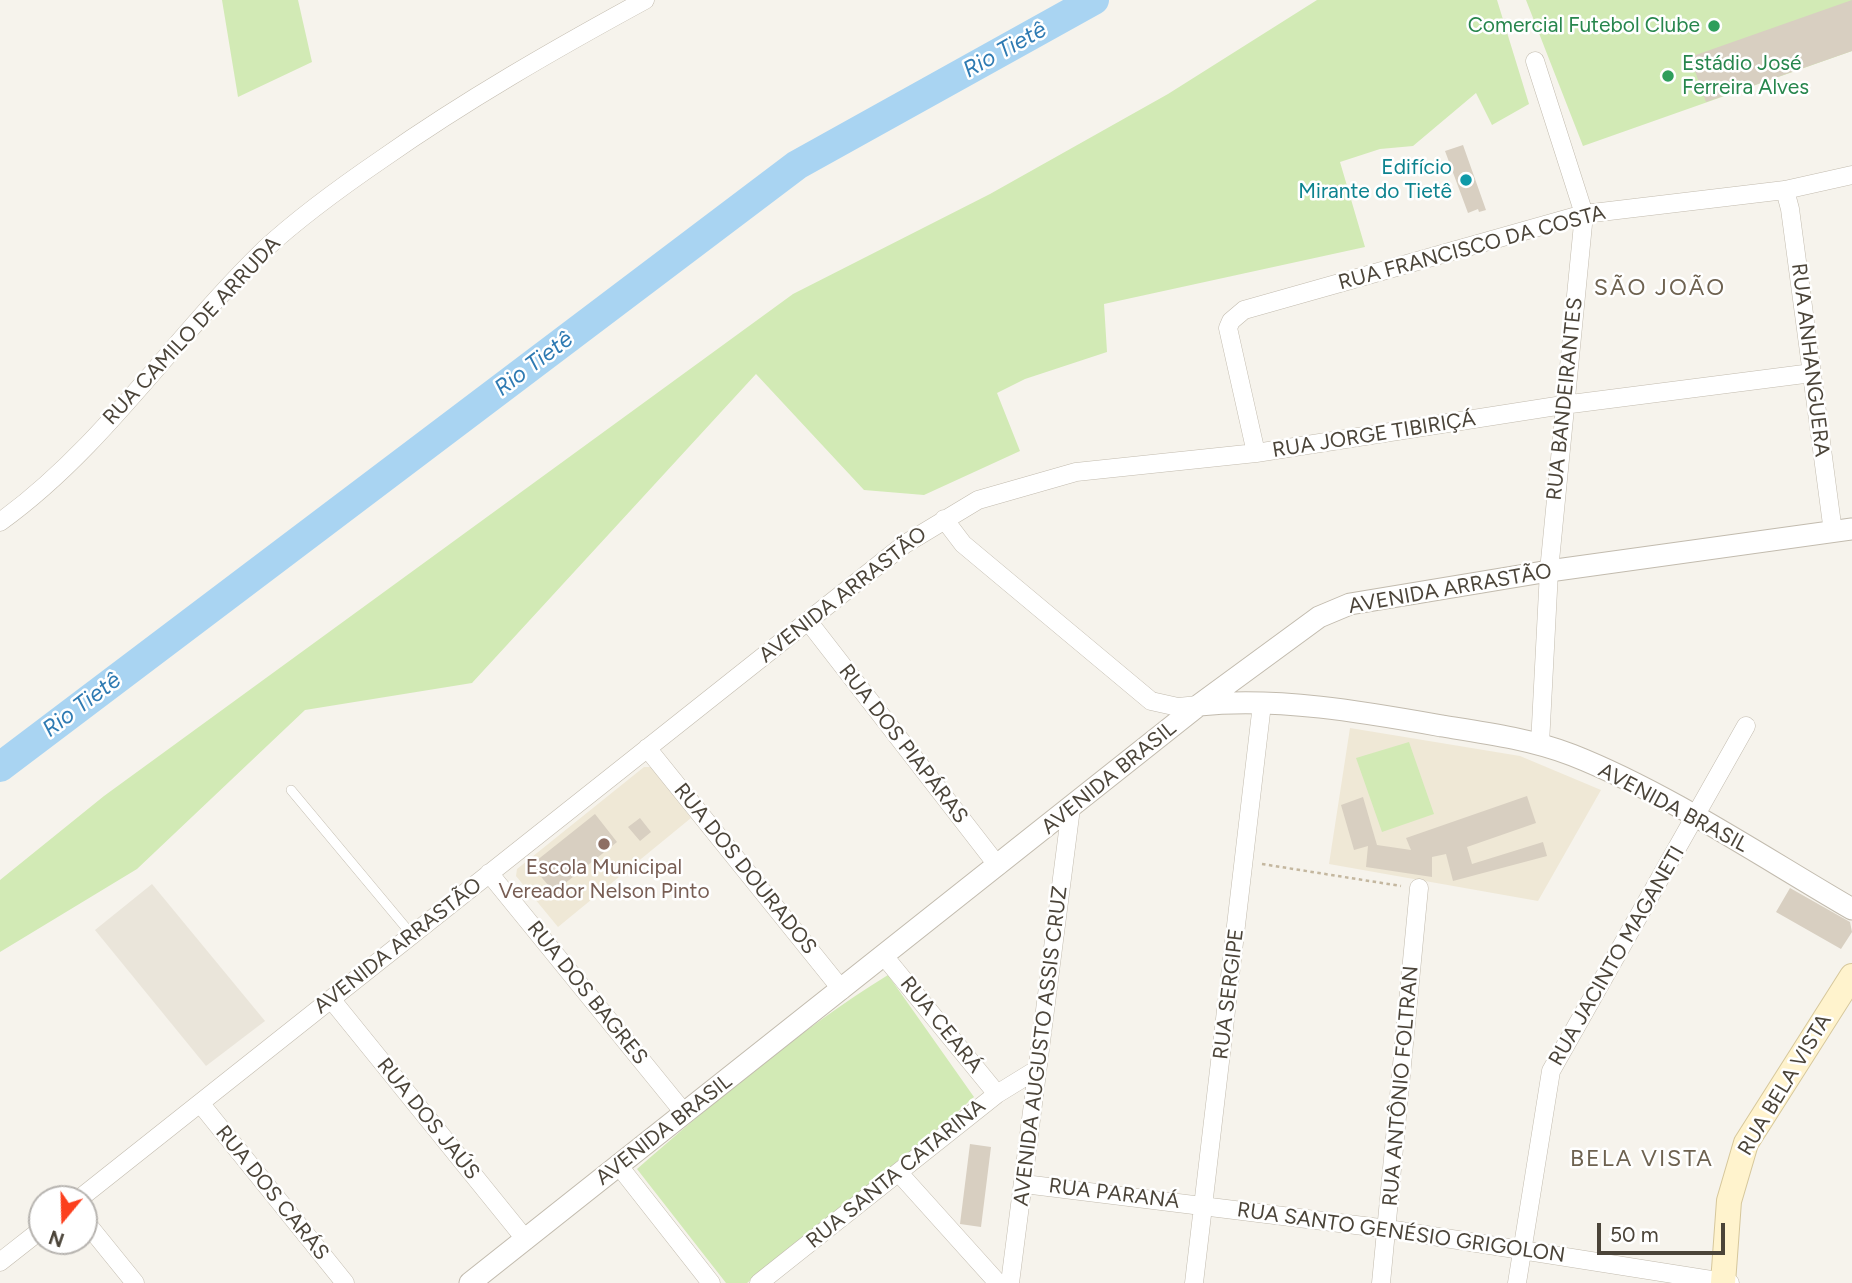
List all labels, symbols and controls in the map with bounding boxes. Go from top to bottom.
place label: Comercial Futebol Clube [1468,13,1700,39]
water label: Rio Tietê [959,16,1051,84]
marker: Comercial Futebol Clube [1706,18,1722,34]
place label: Estádio José Ferreira Alves [1682,51,1809,101]
marker: Estádio José Ferreira Alves [1660,68,1676,84]
place label: Edifício Mirante do Tietê [1298,155,1452,205]
marker: Edifício Mirante do Tietê [1458,172,1474,188]
street label: RUA FRANCISCO DA COSTA [1336,200,1608,296]
street label: RUA CAMILO DE ARRUDA [98,232,286,430]
street label: RUA ANHANGUERA [1786,262,1834,458]
district label: SÃO JOÃO [1595,274,1725,302]
street label: RUA BANDEIRANTES [1542,296,1588,502]
water label: Rio Tietê [489,326,579,402]
street label: RUA JORGE TIBIRIÇÁ [1271,407,1477,463]
street label: AVENIDA ARRASTÃO [754,522,932,668]
street label: AVENIDA ARRASTÃO [1346,559,1554,619]
street label: RUA DOS PIAPÁRAS [833,659,973,829]
water label: Rio Tietê [37,667,127,743]
street label: AVENIDA BRASIL [1037,716,1181,840]
street label: AVENIDA BRASIL [1594,758,1752,858]
street label: RUA DOS DOURADOS [668,778,822,960]
marker: Escola Municipal Vereador Nelson Pinto [596,836,612,852]
street label: RUA JACINTO MAGANETI [1544,842,1690,1070]
place label: Escola Municipal Vereador Nelson Pinto [498,855,710,905]
street label: AVENIDA ARRASTÃO [309,873,487,1019]
street label: AVENIDA AUGUSTO ASSIS CRUZ [1009,885,1073,1207]
street label: RUA DOS BAGRES [521,916,653,1070]
street label: RUA SERGIPE [1208,927,1250,1061]
street label: RUA ANTÔNIO FOLTRAN [1378,965,1424,1207]
street label: RUA CEARÁ [895,972,987,1078]
street label: RUA BELA VISTA [1733,1010,1837,1160]
street label: RUA DOS JAÚS [371,1053,485,1185]
street label: AVENIDA BRASIL [591,1069,737,1191]
street label: RUA SANTA CATARINA [801,1094,991,1254]
street label: RUA DOS CARÁS [210,1121,334,1265]
district label: BELA VISTA [1571,1145,1713,1173]
street label: RUA PARANÁ [1047,1173,1181,1215]
north arrow [28,1185,98,1255]
street label: RUA SANTO GENÉSIO GRIGOLON [1235,1197,1567,1269]
scale bar [1600,1210,1728,1254]
text: 50 m [1610,1222,1659,1247]
text: N [46,1225,67,1252]

